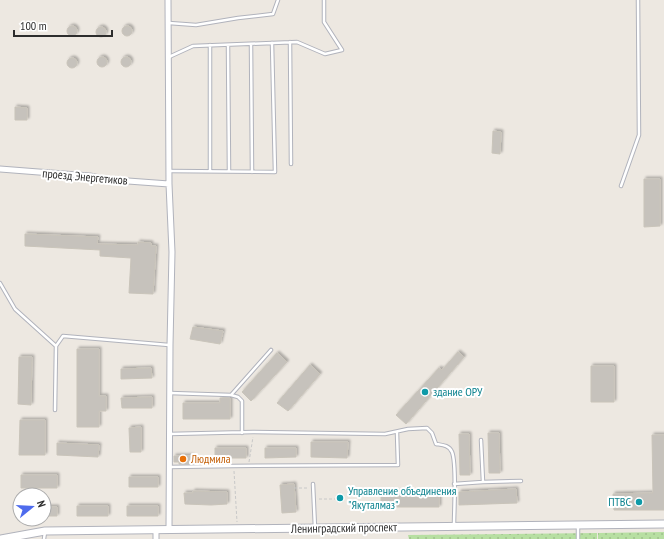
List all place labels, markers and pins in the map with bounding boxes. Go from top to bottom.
place label: здание ОРУ [433,384,483,399]
marker: здание ОРУ [420,387,430,397]
place label: Людмила [190,451,231,466]
marker: Людмила [178,454,188,464]
place label: Управление объединения "Якуталмаз" [348,483,457,512]
marker: Управление объединения "Якуталмаз" [335,493,345,503]
place label: ПТВС [608,494,632,509]
marker: ПТВС [634,497,644,507]

